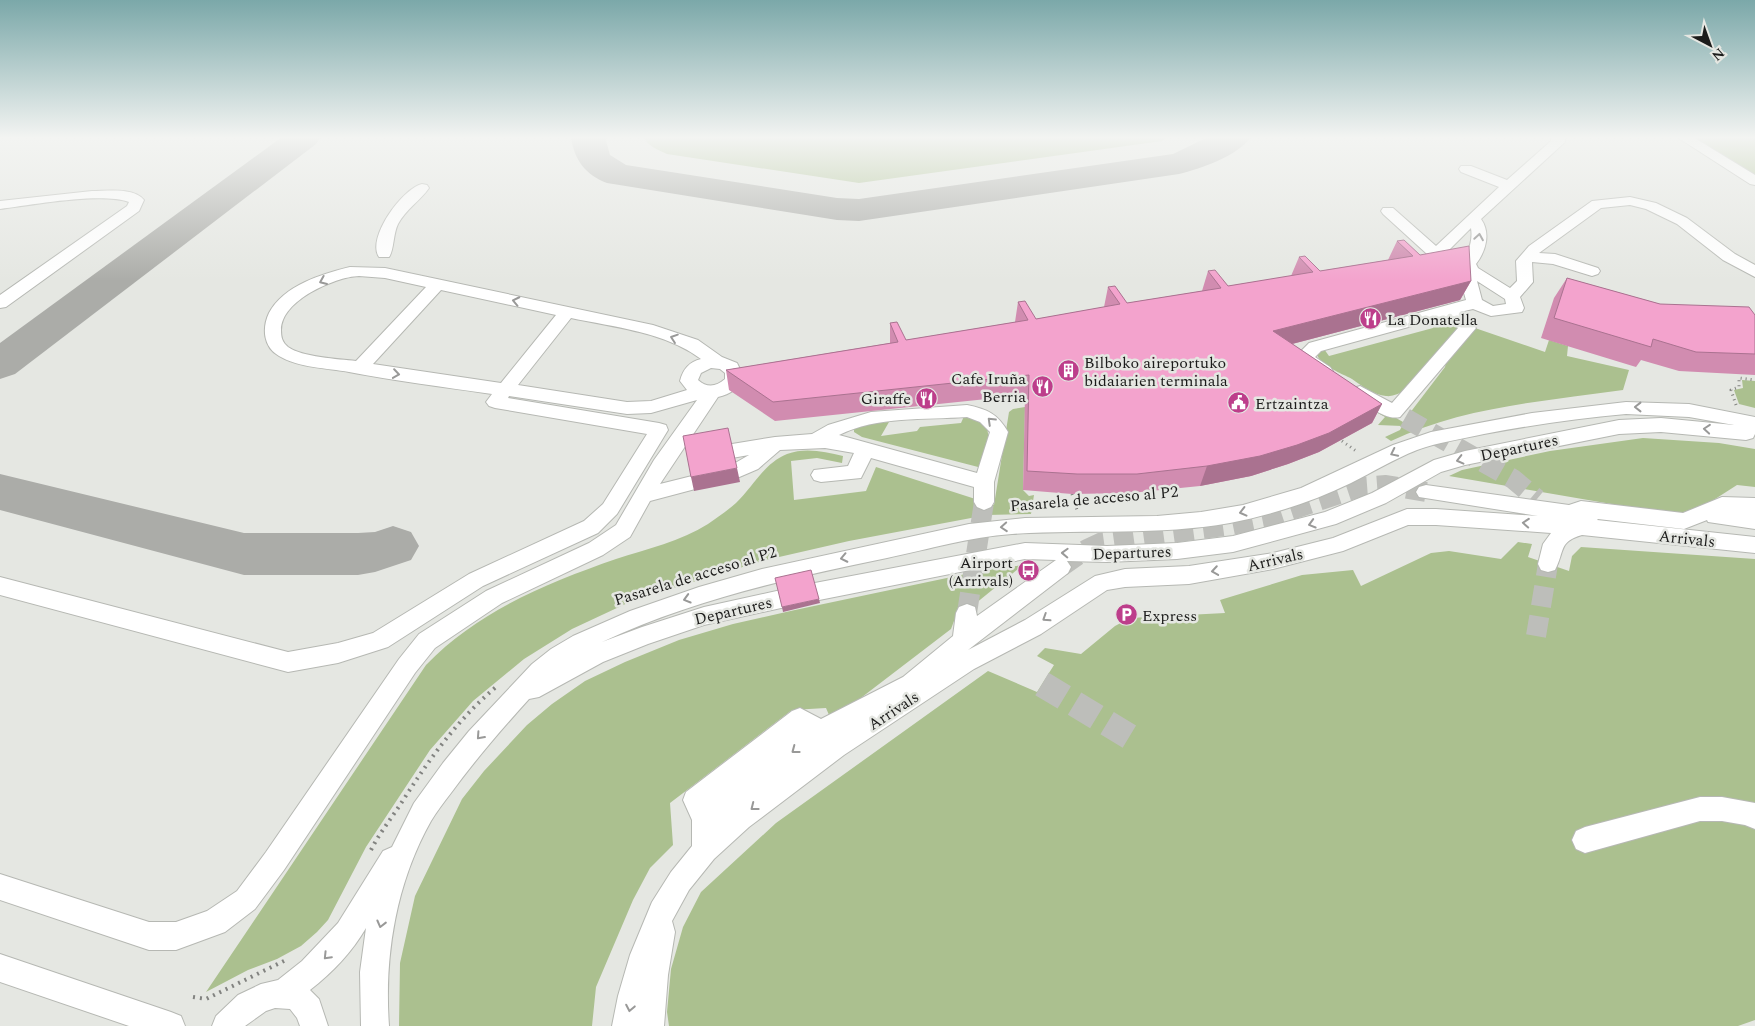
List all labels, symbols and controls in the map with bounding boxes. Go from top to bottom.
north arrow [1685,20,1735,70]
text: N [1707,43,1729,66]
one-way arrow [1473,233,1483,242]
one-way arrow [319,275,328,286]
one-way arrow [511,296,520,307]
restaurant icon: La Donatella [1359,307,1383,331]
place label: La Donatella [1387,308,1478,332]
one-way arrow [670,334,678,344]
place label: Bilboko aireportuko bidaiarien terminala [1084,351,1228,393]
building icon: Bilboko aireportuko bidaiarien terminala [1056,359,1080,383]
place label: Cafe Iruña Berria [951,367,1026,409]
one-way arrow [392,368,400,379]
restaurant icon: Cafe Iruña Berria [1030,375,1054,399]
restaurant icon: Giraffe [915,386,939,410]
place label: Giraffe [861,387,911,411]
public building icon: Ertzaintza [1227,391,1251,415]
place label: Ertzaintza [1255,392,1329,416]
one-way arrow [1634,402,1642,412]
one-way arrow [988,418,997,427]
one-way arrow [1703,423,1711,434]
street label: Departures [1478,428,1560,468]
one-way arrow [1390,447,1399,457]
one-way arrow [1456,454,1465,465]
street label: Pasarela de acceso al P2 [1009,480,1179,518]
one-way arrow [1238,506,1247,517]
one-way arrow [1308,518,1316,529]
one-way arrow [1522,518,1530,529]
one-way arrow [999,522,1007,533]
street label: Arrivals [1657,524,1716,554]
street label: Pasarela de acceso al P2 [611,540,780,612]
street label: Departures [1092,540,1172,566]
street label: Arrivals [1245,542,1306,578]
one-way arrow [1061,547,1069,558]
place label: Airport (Arrivals) [949,551,1013,593]
one-way arrow [840,553,849,563]
bus stop icon: Airport (Arrivals) [1017,559,1041,583]
one-way arrow [1210,566,1219,576]
street label: Departures [692,590,774,632]
one-way arrow [683,594,692,604]
parking icon: Express [1114,603,1138,627]
place label: Express [1142,604,1197,628]
one-way arrow [1042,612,1051,621]
street label: Arrivals [863,685,924,736]
one-way arrow [476,730,485,739]
one-way arrow [792,745,801,753]
one-way arrow [751,802,760,810]
one-way arrow [377,919,387,927]
one-way arrow [324,951,333,960]
one-way arrow [625,1004,635,1012]

